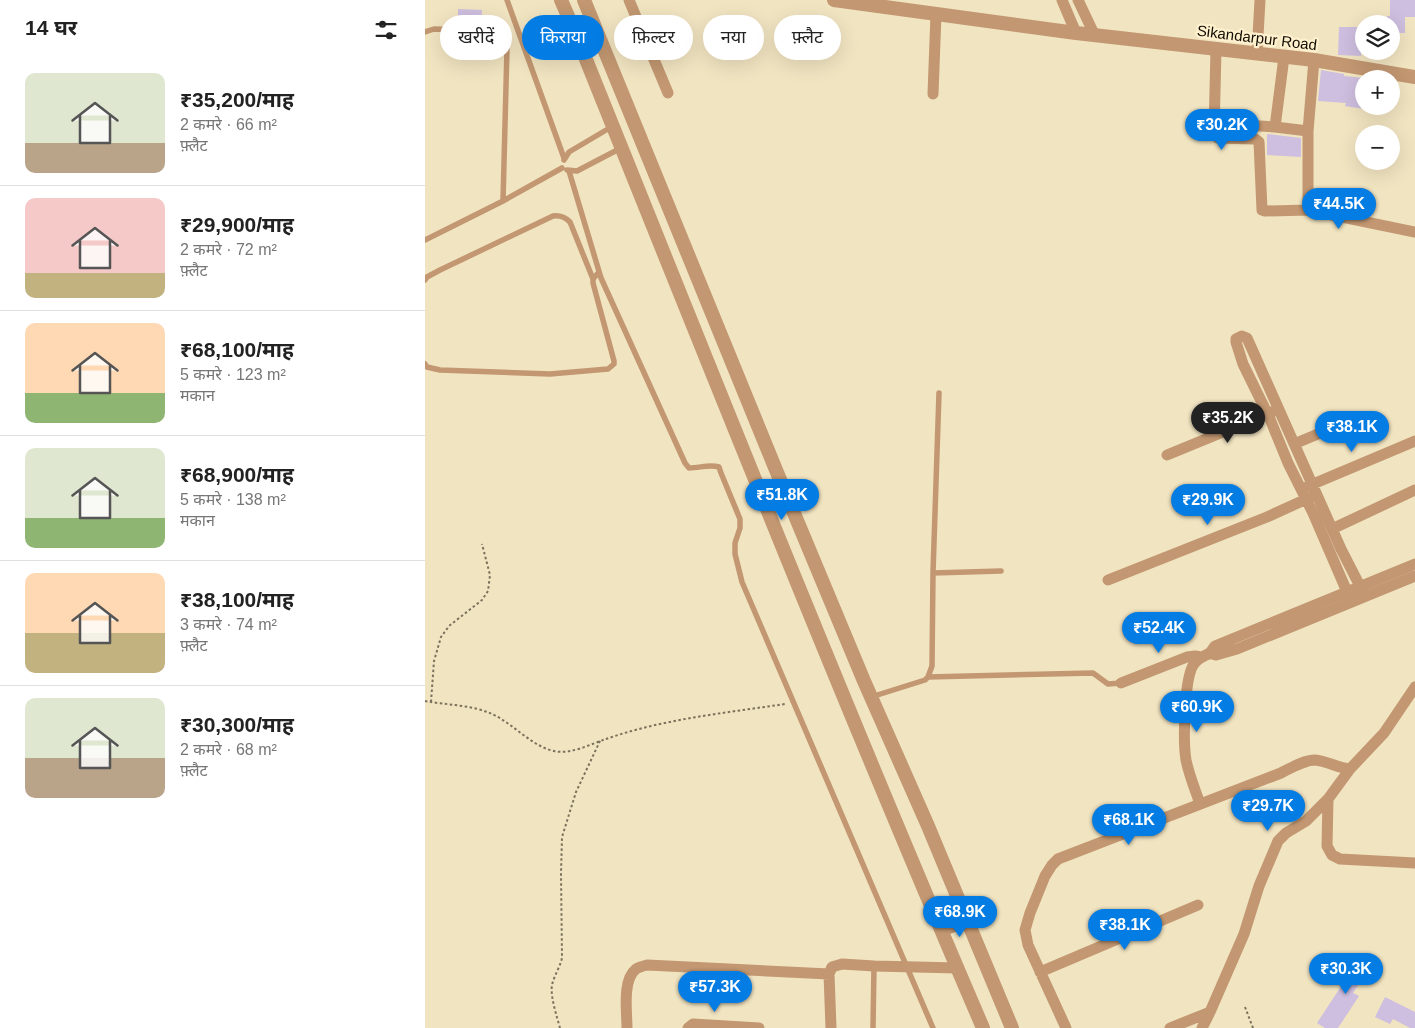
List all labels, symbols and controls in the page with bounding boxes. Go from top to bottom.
chip: खरीदें [440,15,512,60]
chip: किराया [522,15,604,60]
chip: फ़िल्टर [614,15,693,60]
chip: नया [703,15,764,60]
chip: फ़्लैट [774,15,841,60]
map controls [1355,15,1400,170]
button: layers [1355,15,1400,60]
text: 14 घर [25,16,77,39]
icon: filters [372,16,400,44]
street label: Sikandarpur Road [1196,22,1318,53]
button: + [1355,70,1400,115]
text: ₹35,200/माह [180,88,294,111]
icon: home [65,93,125,153]
pin: ₹30.2K [1181,108,1263,151]
text: 2 कमरे · 66 m² [180,116,277,133]
text: ₹30.2K [1196,116,1248,133]
button: − [1355,125,1400,170]
text: फ़्लैट [180,137,208,154]
pin: ₹44.5K [1298,188,1380,230]
text: ₹44.5K [1313,195,1365,212]
text: ₹29,900/माह [180,213,294,236]
icon: home [65,218,125,278]
text: 2 कमरे · 72 m² [180,241,277,258]
text: फ़्लैट [180,262,208,279]
text: ₹68,100/माह [180,338,294,361]
icon: home [65,343,125,403]
text: 5 कमरे · 123 m² [180,366,286,383]
text: मकान [180,387,215,404]
pin: ₹35.2K [1187,402,1269,444]
text: ₹35.2K [1202,409,1254,426]
pin: ₹38.1K [1311,410,1393,453]
text: ₹38.1K [1326,418,1378,435]
text: ₹68,900/माह [180,463,294,486]
icon: home [65,468,125,528]
pin: ₹51.8K [741,478,823,521]
pin: ₹29.9K [1167,484,1249,526]
text: ₹51.8K [756,486,808,503]
text: 5 कमरे · 138 m² [180,491,286,508]
text: ₹29.9K [1182,491,1234,508]
text: मकान [180,512,215,529]
text: ₹38,100/माह [180,588,294,611]
icon: home [65,593,125,653]
pin: ₹52.4K [1118,612,1200,654]
text: 3 कमरे · 74 m² [180,616,277,633]
text: ₹52.4K [1133,619,1185,636]
text: फ़्लैट [180,637,208,654]
pin: ₹60.9K [1156,690,1238,733]
text: ₹60.9K [1171,698,1223,715]
text: ₹30,300/माह [180,713,294,736]
icon: home [65,718,125,778]
text: 2 कमरे · 68 m² [180,741,277,758]
text: फ़्लैट [180,762,208,779]
pin: ₹29.7K [1227,790,1309,832]
text: ₹29.7K [1242,797,1294,814]
pin: ₹68.1K [1088,804,1170,846]
text: ₹68.1K [1103,811,1155,828]
pin: ₹68.9K [919,896,1001,938]
text: ₹68.9K [934,903,986,920]
pin: ₹38.1K [1084,908,1166,951]
text: ₹38.1K [1099,916,1151,933]
pin: ₹30.3K [1305,952,1387,995]
text: ₹30.3K [1320,960,1372,977]
pin: ₹57.3K [674,970,756,1013]
text: ₹57.3K [689,978,741,995]

